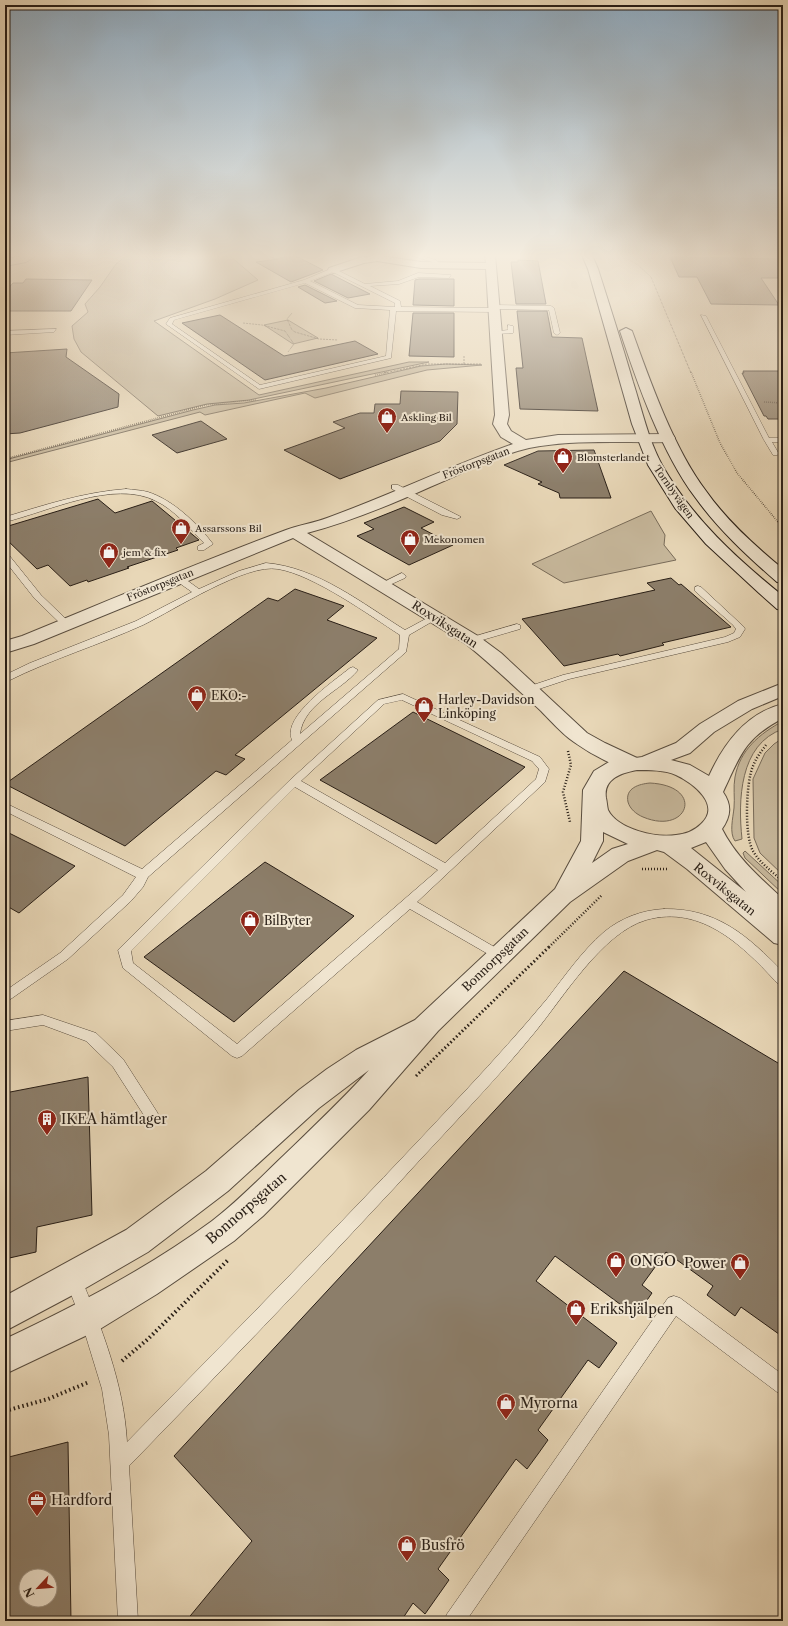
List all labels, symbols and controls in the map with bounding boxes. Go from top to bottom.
shop icon: Askling Bil [376,406,398,434]
place label: Askling Bil [400,411,452,424]
street label: Fröstorpsgatan [441,444,512,482]
shop icon: Blomsterlandet [552,446,574,474]
place label: Blomsterlandet [577,451,650,464]
street label: Tornbyvägen [651,463,698,522]
shop icon: Assarssons Bil [170,517,192,545]
place label: Assarssons Bil [194,522,262,535]
shop icon: Mekonomen [399,528,421,556]
place label: Mekonomen [424,533,485,546]
shop icon: jem & fix [98,541,120,569]
place label: jem & fix [121,546,166,559]
street label: Fröstorpsgatan [125,565,196,604]
street label: Roxviksgatan [409,597,481,651]
shop icon: EKO:- [186,684,208,712]
place label: EKO:- [211,688,247,703]
place label: Harley-Davidson Linköping [438,692,535,721]
shop icon: Harley-Davidson Linköping [413,695,435,723]
street label: Roxviksgatan [691,859,760,919]
shop icon: BilByter [239,909,261,937]
place label: BilByter [264,913,311,928]
street label: Bonnorpsgatan [459,923,532,994]
building icon: IKEA hämtlager [36,1108,58,1136]
place label: IKEA hämtlager [61,1110,167,1128]
street label: Bonnorpsgatan [202,1168,290,1248]
shop icon: ONGO [605,1250,627,1278]
place label: ONGO [630,1252,676,1270]
shop icon: Power [729,1252,751,1280]
place label: Power [684,1254,726,1272]
shop icon: Erikshjälpen [565,1298,587,1326]
place label: Erikshjälpen [590,1300,674,1318]
shop icon: Myrorna [495,1392,517,1420]
place label: Myrorna [520,1394,579,1412]
office icon: Hardford [26,1489,48,1517]
place label: Hardford [51,1491,113,1509]
shop icon: Busfrö [396,1534,418,1562]
place label: Busfrö [421,1536,465,1554]
north arrow [18,1568,58,1608]
text: N [20,1585,37,1600]

